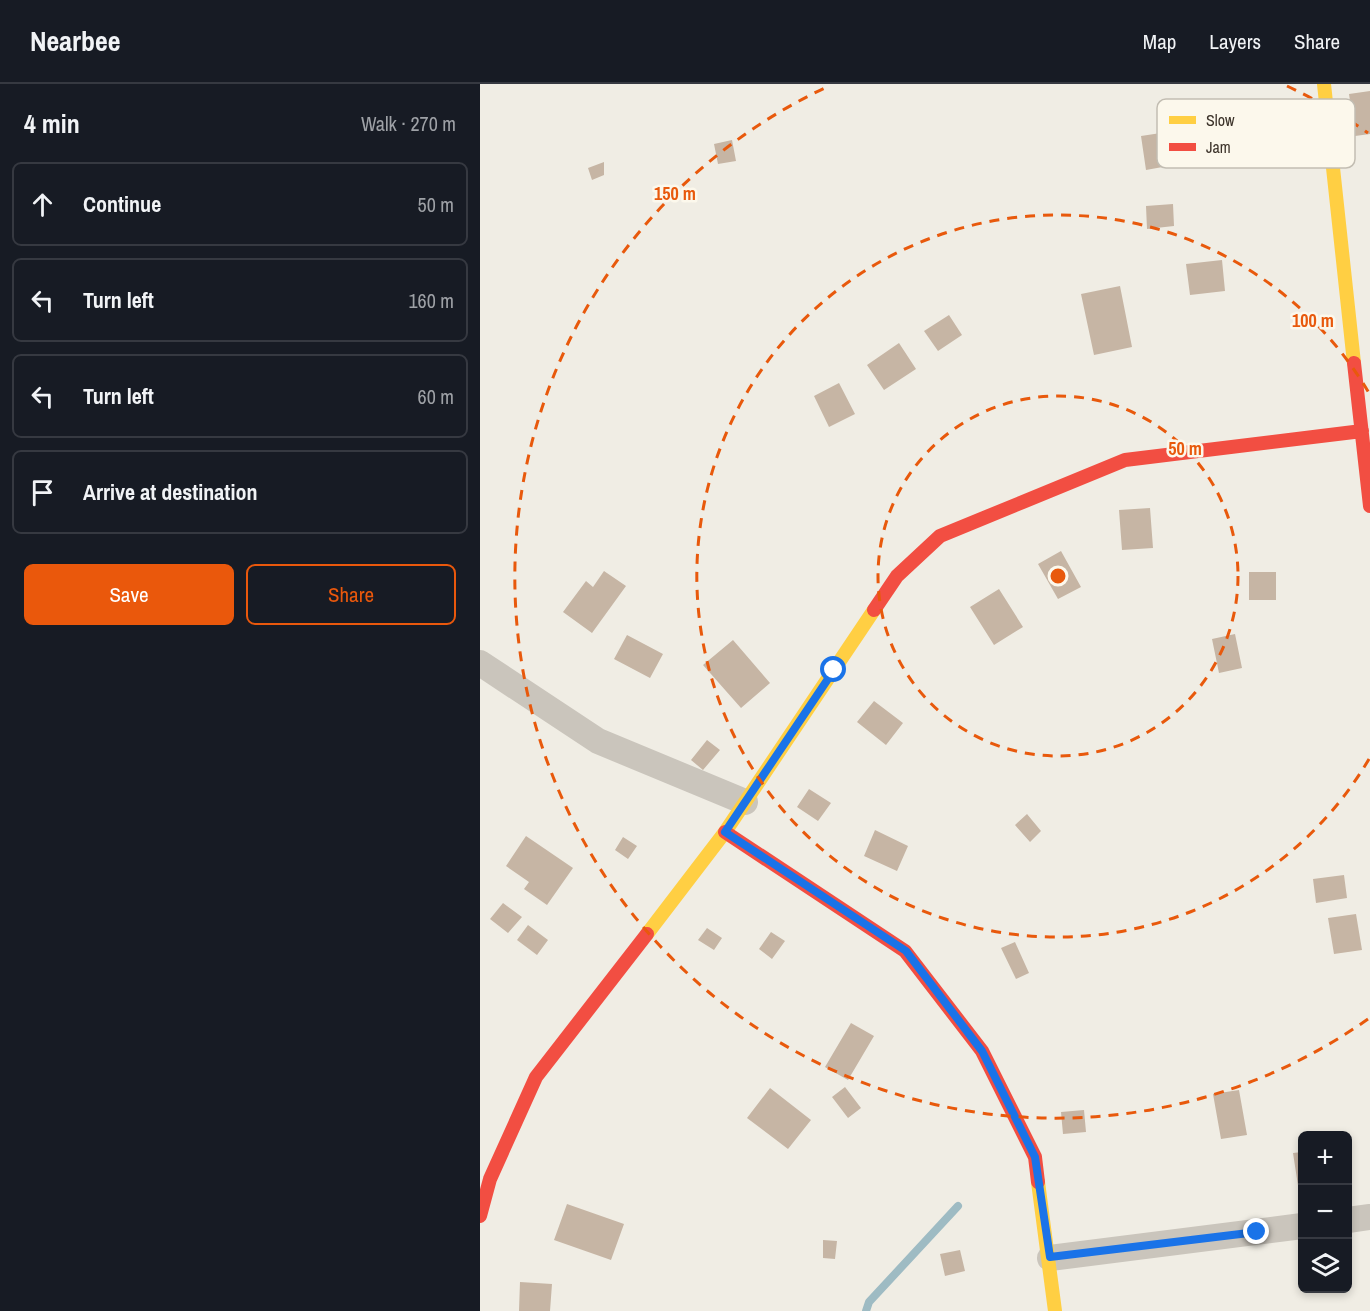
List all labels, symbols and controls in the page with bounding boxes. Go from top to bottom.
text: Nearbee [30,22,121,60]
text: Map [1143,27,1176,56]
text: Layers [1209,27,1261,56]
text: Share [1294,27,1340,56]
legend [1157,99,1355,168]
text: 4 min [24,106,80,141]
text: Slow [1206,109,1235,131]
text: Walk · 270 m [361,110,456,137]
text: Jam [1206,136,1231,158]
text: 150 m [654,181,696,206]
icon: ahead [26,188,59,221]
text: Continue [83,189,161,219]
text: 50 m [418,191,454,218]
icon: left [26,284,59,317]
text: Turn left [83,285,154,315]
text: 160 m [408,287,454,314]
text: 100 m [1292,308,1334,333]
icon: left [26,380,59,413]
text: Turn left [83,381,154,411]
text: 60 m [418,383,454,410]
text: 50 m [1168,436,1202,461]
icon: arrive [26,476,59,509]
text: Arrive at destination [83,477,257,507]
button: Save [24,564,234,625]
button: Share [246,564,456,625]
centre of rings [1048,566,1068,586]
route start [820,656,846,682]
map controls [1298,1131,1352,1293]
button: + [1298,1131,1352,1185]
button: − [1298,1185,1352,1239]
route end [1243,1218,1269,1244]
button: layers [1298,1239,1352,1293]

